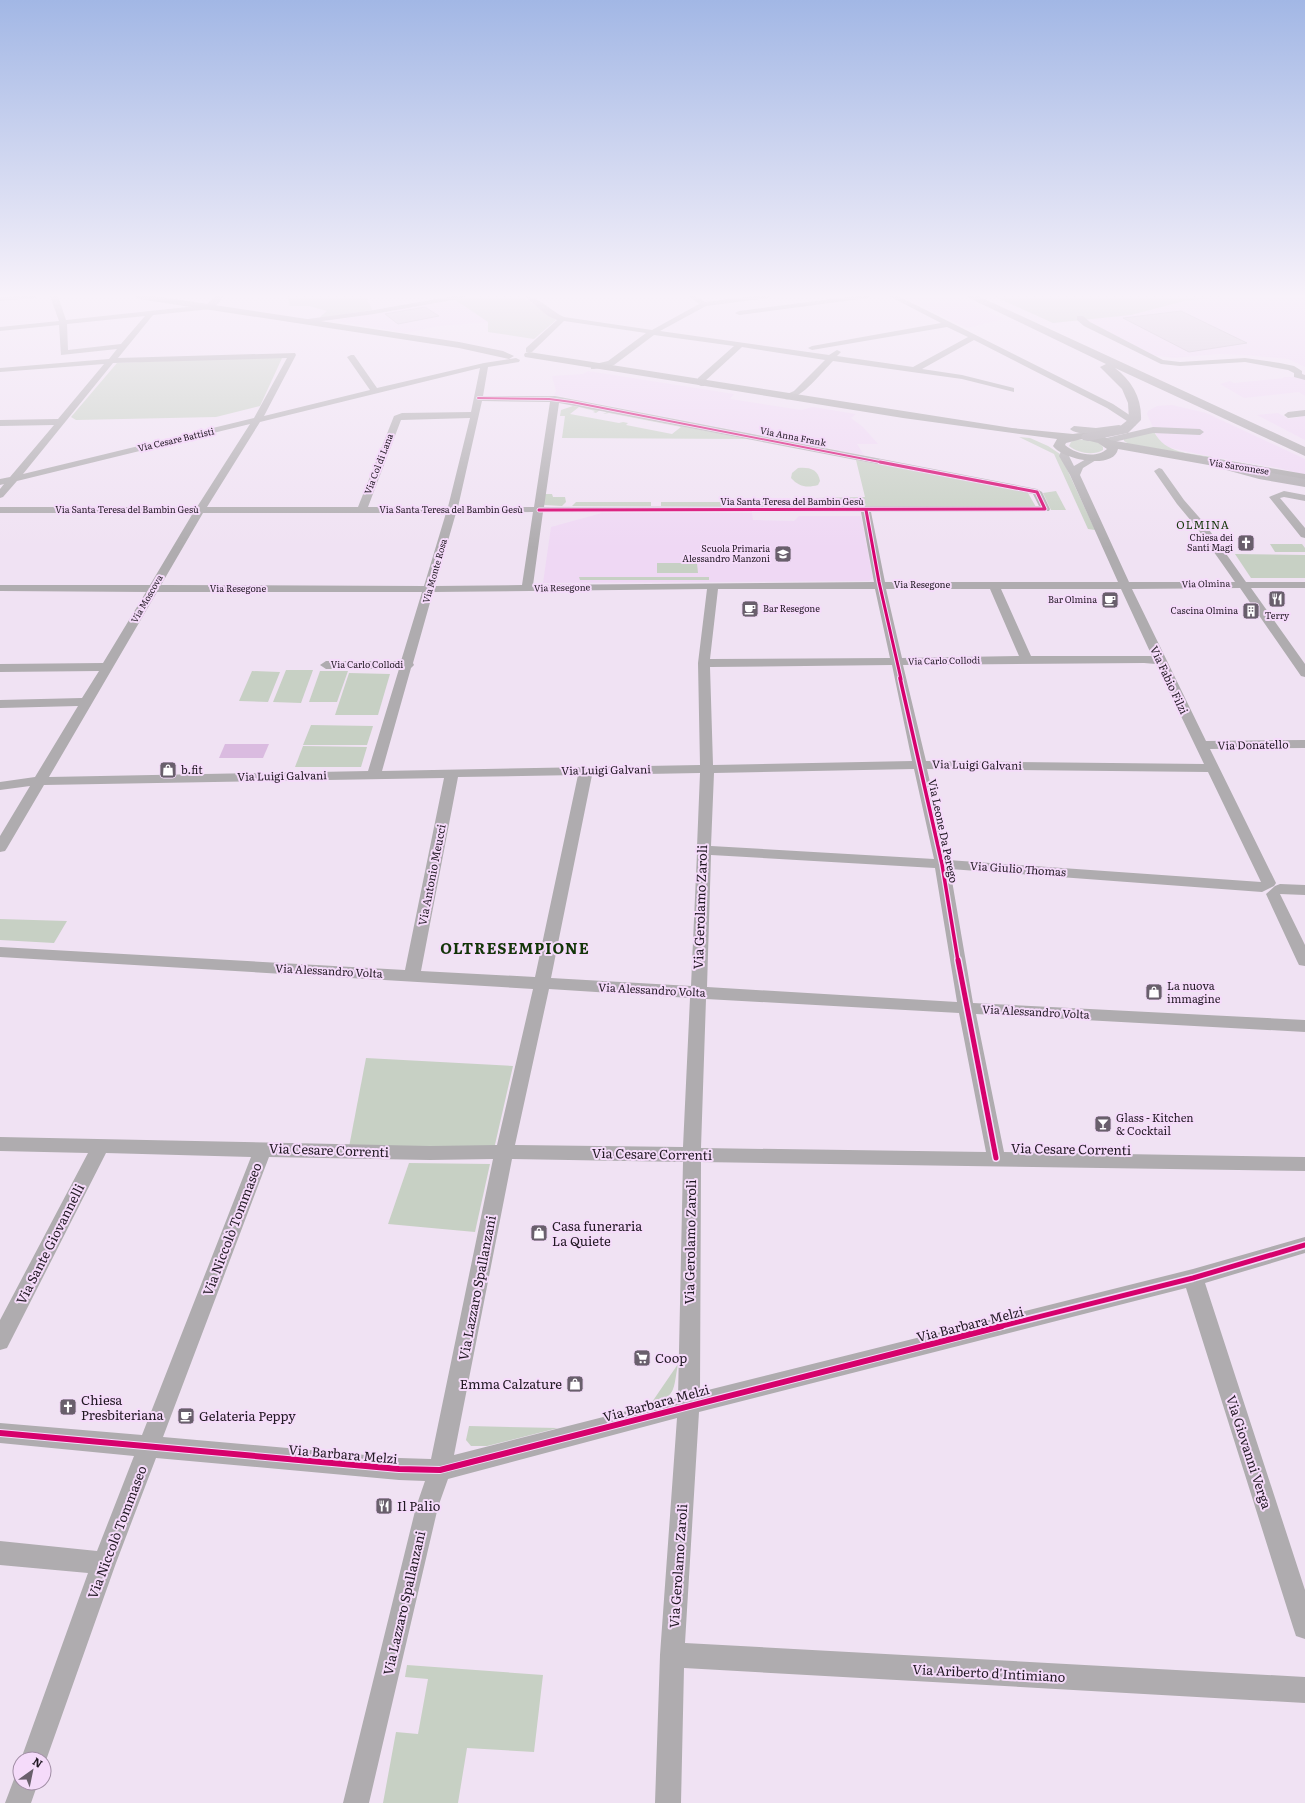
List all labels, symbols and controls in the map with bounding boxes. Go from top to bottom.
street label: Via Cesare Battisti [136,423,215,455]
street label: Via Anna Frank [759,423,828,449]
street label: Via Col di Lana [360,431,396,496]
street label: Via Saronnese [1208,454,1271,478]
street label: Via Santa Teresa del Bambin Gesù [720,494,864,508]
street label: Via Santa Teresa del Bambin Gesù [55,502,199,516]
street label: Via Santa Teresa del Bambin Gesù [379,502,523,516]
district label: OLMINA [1176,516,1230,532]
place label: Chiesa dei Santi Magi [1187,530,1233,554]
church icon: Chiesa dei Santi Magi [1236,533,1256,553]
street label: Via Monte Rosa [418,537,450,605]
place label: Scuola Primaria Alessandro Manzoni [682,541,770,565]
school or university icon: Scuola Primaria Alessandro Manzoni [773,544,793,564]
street label: Via Moscova [127,572,166,625]
street label: Via Olmina [1182,576,1230,590]
street label: Via Resegone [894,577,950,591]
street label: Via Resegone [534,580,591,594]
street label: Via Resegone [210,581,266,595]
restaurant icon: Terry [1267,589,1287,609]
cafe icon: Bar Olmina [1100,590,1120,610]
place label: Bar Olmina [1048,592,1097,606]
cafe icon: Bar Resegone [740,599,760,619]
place label: Bar Resegone [763,601,820,615]
building icon: Cascina Olmina [1241,601,1261,621]
place label: Cascina Olmina [1171,603,1238,617]
place label: Terry [1265,608,1290,622]
street label: Via Fabio Filzi [1147,643,1193,717]
street label: Via Carlo Collodi [908,652,980,668]
street label: Via Carlo Collodi [331,657,403,671]
street label: Via Donatello [1217,735,1289,753]
street label: Via Luigi Galvani [932,755,1022,773]
shop icon: b.fit [158,760,178,780]
street label: Via Luigi Galvani [561,760,651,778]
place label: b.fit [181,761,203,777]
street label: Via Luigi Galvani [237,766,327,784]
street label: Via Leone Da Perego [925,777,963,884]
street label: Via Antonio Meucci [413,822,449,927]
street label: Via Gerolamo Zaroli [688,844,711,970]
street label: Via Giulio Thomas [970,857,1067,879]
district label: OLTRESEMPIONE [440,936,590,959]
street label: Via Alessandro Volta [275,959,383,981]
place label: La nuova immagine [1167,977,1221,1006]
street label: Via Alessandro Volta [598,978,706,1000]
shop icon: La nuova immagine [1144,982,1164,1002]
street label: Via Alessandro Volta [982,1000,1090,1022]
place label: Glass - Kitchen & Cocktail [1116,1109,1194,1138]
bar icon: Glass - Kitchen & Cocktail [1093,1114,1113,1134]
street label: Via Cesare Correnti [269,1138,390,1161]
street label: Via Cesare Correnti [1011,1138,1132,1159]
street label: Via Cesare Correnti [592,1143,713,1164]
street label: Via Niccolò Tommaseo [197,1159,266,1298]
street label: Via Gerolamo Zaroli [679,1179,700,1304]
street label: Via Sante Giovannelli [11,1180,89,1307]
street label: Via Lazzaro Spallanzani [453,1213,500,1362]
place label: Casa funeraria La Quiete [552,1216,642,1250]
shop icon: Casa funeraria La Quiete [529,1223,549,1243]
street label: Via Barbara Melzi [914,1301,1026,1346]
supermarket icon: Coop [632,1348,652,1368]
place label: Coop [655,1348,687,1367]
place label: Emma Calzature [460,1374,562,1393]
shop icon: Emma Calzature [565,1374,585,1394]
street label: Via Barbara Melzi [600,1379,712,1426]
place label: Chiesa Presbiteriana [81,1390,164,1424]
street label: Via Giovanni Verga [1222,1393,1277,1511]
church icon: Chiesa Presbiteriana [58,1397,78,1417]
cafe icon: Gelateria Peppy [176,1406,196,1426]
place label: Gelateria Peppy [199,1406,296,1425]
street label: Via Barbara Melzi [288,1439,399,1468]
street label: Via Niccolò Tommaseo [82,1462,151,1601]
restaurant icon: Il Palio [374,1496,394,1516]
place label: Il Palio [397,1496,441,1515]
street label: Via Gerolamo Zaroli [664,1502,691,1629]
street label: Via Lazzaro Spallanzani [378,1528,430,1677]
street label: Via Ariberto d'Intimiano [912,1659,1066,1686]
north arrow [12,1751,52,1791]
text: N [30,1753,46,1771]

